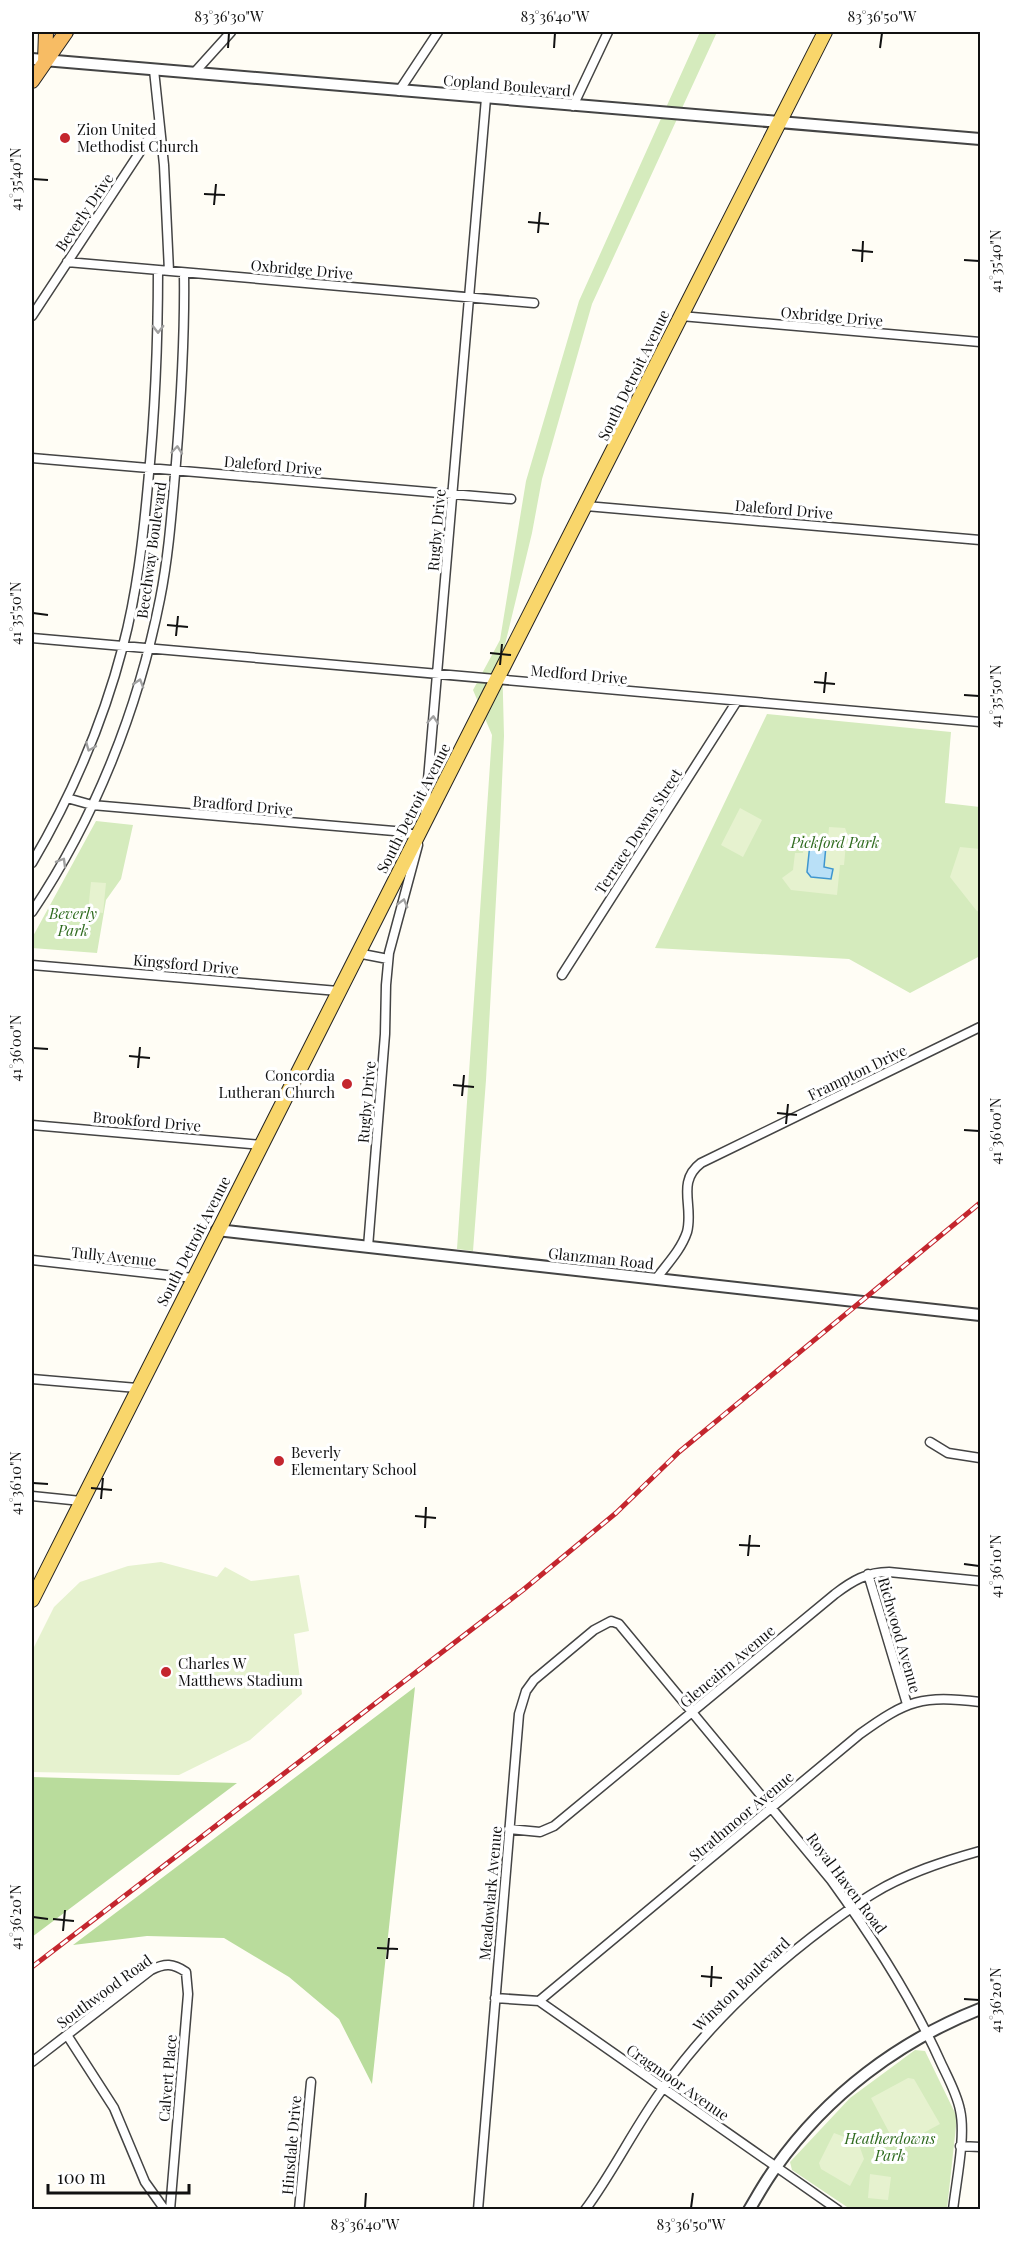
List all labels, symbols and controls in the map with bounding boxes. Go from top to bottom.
text: 83°36'30"W [194,6,264,26]
text: 83°36'40"W [521,6,590,26]
text: 83°36'50"W [848,6,917,26]
street label: Copland Boulevard [442,69,572,101]
place label: Zion United Methodist Church [77,119,199,156]
marker: Zion United Methodist Church [58,131,72,145]
text: 41°35'40"N [5,147,25,211]
street label: Beverly Drive [51,169,117,255]
text: 41°35'40"N [985,229,1005,293]
street label: Oxbridge Drive [250,255,354,283]
street label: Oxbridge Drive [780,302,884,330]
street label: South Detroit Avenue [593,306,673,444]
one-way arrow [152,324,164,333]
one-way arrow [170,446,183,455]
street label: Daleford Drive [223,451,323,479]
street label: Beechway Boulevard [131,480,171,620]
street label: Rugby Drive [422,488,450,572]
street label: Daleford Drive [734,495,834,523]
text: 41°35'50"N [5,581,25,645]
street label: Medford Drive [530,660,628,688]
text: 41°35'50"N [985,664,1005,728]
one-way arrow [131,678,144,689]
one-way arrow [426,716,439,725]
street label: South Detroit Avenue [372,740,454,876]
one-way arrow [85,741,97,752]
street label: Terrace Downs Street [590,764,686,898]
street label: Bradford Drive [192,791,294,819]
park label: Pickford Park [790,832,879,852]
one-way arrow [55,858,66,868]
one-way arrow [395,898,408,908]
park label: Beverly Park [48,903,97,940]
street label: Kingsford Drive [132,949,240,979]
text: 41°36'00"N [5,1014,25,1082]
street label: Frampton Drive [804,1039,910,1105]
street label: Rugby Drive [352,1060,380,1144]
place label: Concordia Lutheran Church [219,1065,336,1102]
marker: Concordia Lutheran Church [340,1077,354,1091]
text: 41°36'00"N [985,1097,1005,1165]
street label: Brookford Drive [92,1106,202,1136]
street label: South Detroit Avenue [152,1173,234,1309]
street label: Tully Avenue [70,1242,158,1270]
street label: Glanzman Road [547,1243,655,1274]
place label: Beverly Elementary School [291,1442,417,1479]
text: 41°36'10"N [5,1451,25,1515]
marker: Beverly Elementary School [272,1454,286,1468]
text: 41°36'10"N [985,1534,1005,1598]
street label: Richwood Avenue [874,1575,926,1695]
street label: Glencairn Avenue [675,1620,779,1712]
place label: Charles W Matthews Stadium [178,1653,303,1690]
marker: Charles W Matthews Stadium [159,1665,173,1679]
street label: Strathmoor Avenue [685,1766,797,1866]
street label: Meadowlark Avenue [474,1825,506,1961]
street label: Royal Haven Road [803,1829,892,1938]
text: 41°36'20"N [5,1884,25,1950]
street label: Winston Boulevard [688,1932,794,2036]
street label: Southwood Road [52,1949,156,2032]
text: 41°36'20"N [985,1967,1005,2033]
street label: Calvert Place [153,2033,181,2123]
street label: Cragmoor Avenue [623,2039,733,2125]
street label: Hinsdale Drive [277,2094,305,2196]
park label: Heatherdowns Park [844,2128,936,2165]
scale bar [48,2157,189,2195]
text: 100 m [57,2165,106,2189]
text: 83°36'40"W [331,2214,400,2234]
text: 83°36'50"W [657,2214,726,2234]

